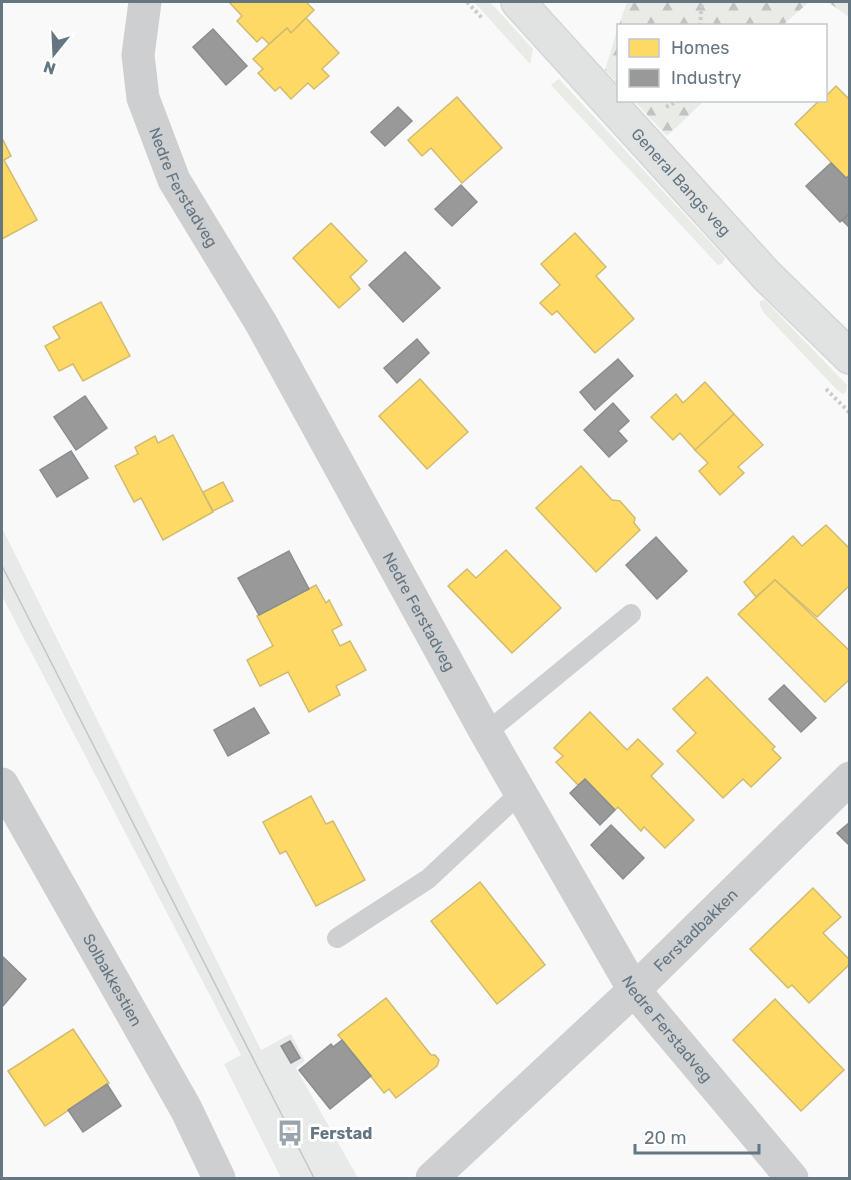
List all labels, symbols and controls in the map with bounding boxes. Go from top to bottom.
north arrow [24,24,84,84]
legend [617,24,827,102]
text: Homes [671,37,729,59]
text: N [41,57,58,79]
text: Industry [671,67,741,89]
street label: General Bangs veg [627,124,735,240]
street label: Nedre Ferstadveg [145,125,222,251]
street label: Nedre Ferstadveg [379,549,459,675]
street label: Ferstadbakken [650,885,742,975]
street label: Solbakkestien [79,930,146,1030]
street label: Nedre Ferstadveg [618,972,716,1086]
scale bar [635,1117,760,1155]
bus stop icon: Ferstad [275,1118,305,1148]
place label: Ferstad [310,1124,372,1143]
text: 20 m [644,1127,686,1149]

